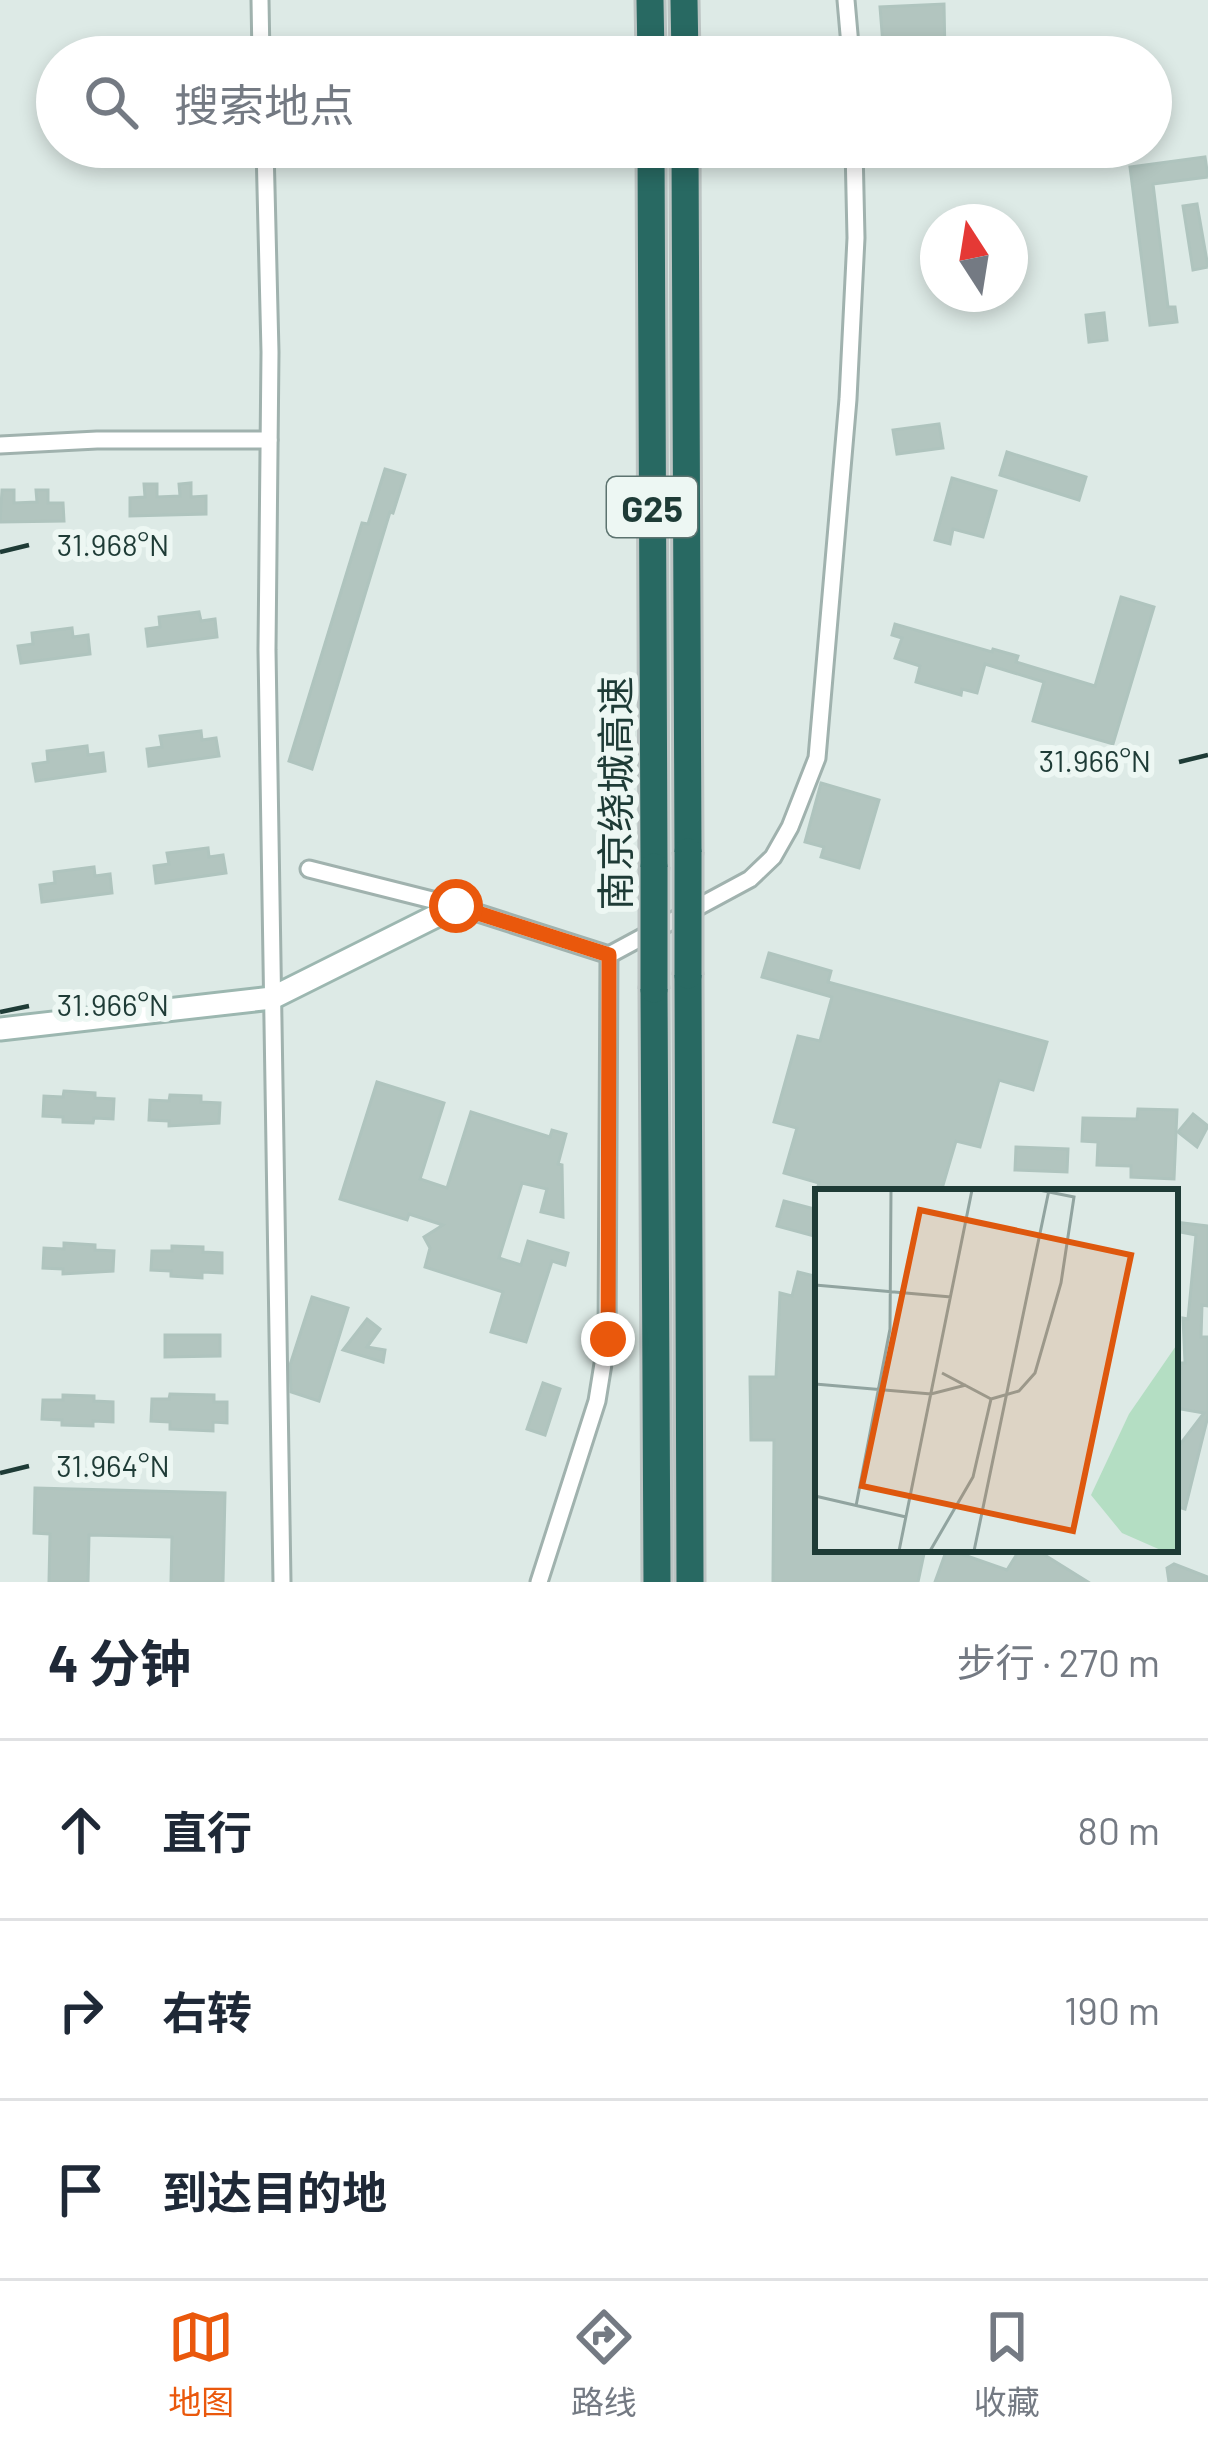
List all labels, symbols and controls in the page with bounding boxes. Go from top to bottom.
search box [36,36,1172,168]
icon: search [78,69,144,135]
text: 搜索地点 [174,77,354,131]
north arrow [920,204,1028,312]
road number: G25 [607,477,697,537]
text: 31.968°N [57,526,169,562]
street label: 南京绕城高速 [591,676,638,910]
text: 31.966°N [1039,742,1151,778]
route start [429,879,483,933]
text: 31.966°N [57,986,169,1022]
inset map [815,1189,1178,1552]
route end [581,1312,635,1366]
text: 31.964°N [56,1447,170,1483]
text: 4 分钟 [48,1631,191,1692]
text: 步行 · 270 m [957,1638,1160,1685]
icon: ahead [48,1797,114,1863]
text: 直行 [162,1804,252,1858]
text: 80 m [1078,1806,1160,1853]
icon: right [48,1977,114,2043]
text: 右转 [162,1984,252,2038]
text: 190 m [1064,1986,1160,2033]
icon: arrive [48,2157,114,2223]
text: 到达目的地 [162,2164,387,2218]
tab: 地图 [168,2304,234,2424]
tab: 路线 [571,2304,637,2424]
tab: 收藏 [974,2304,1040,2424]

